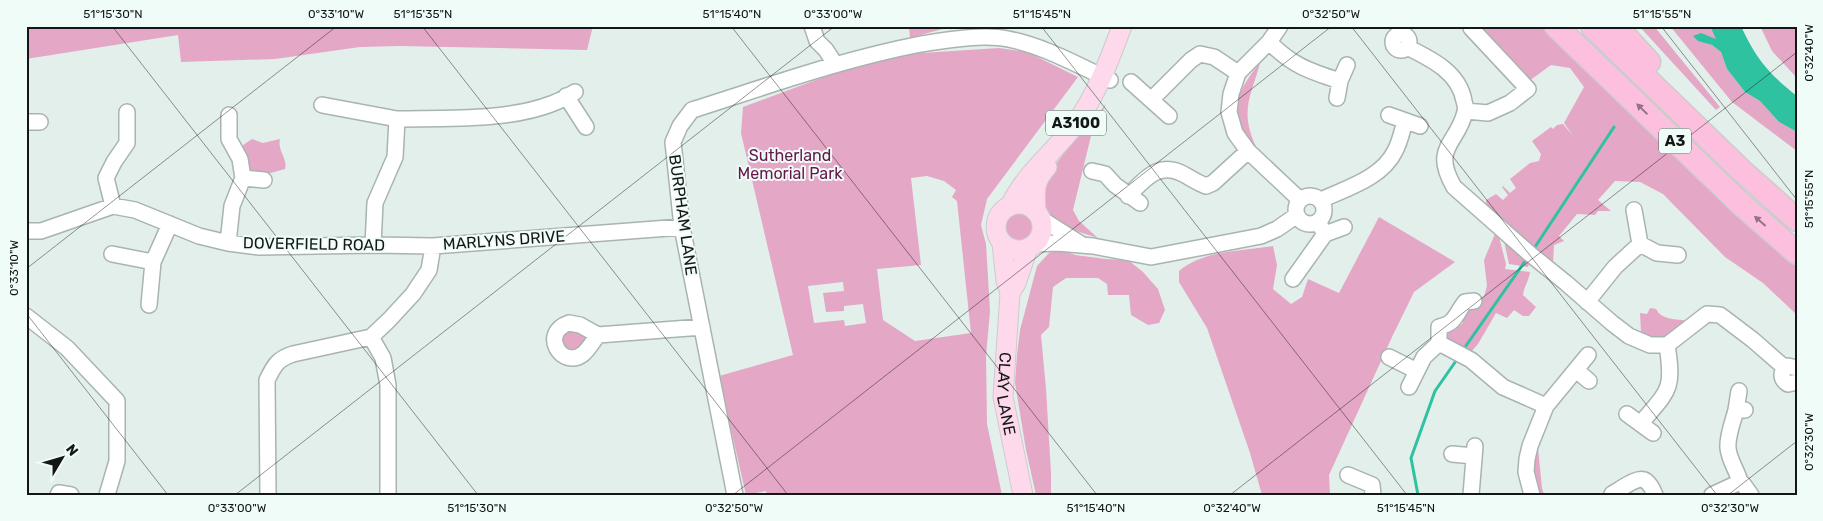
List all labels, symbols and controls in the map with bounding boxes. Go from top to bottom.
text: 51°15'30"N [83,7,143,21]
text: 0°33'10"W [308,7,364,21]
text: 51°15'35"N [394,7,452,21]
text: 51°15'40"N [703,7,761,21]
text: 0°33'00"W [804,7,863,21]
text: 51°15'45"N [1013,7,1071,21]
text: 0°32'50"W [1302,7,1360,21]
text: 51°15'55"N [1633,7,1691,21]
text: 0°32'40"W [1802,24,1816,82]
one-way arrow [1636,104,1648,116]
road number: A3100 [1046,110,1106,136]
road number: A3 [1659,128,1691,154]
park label: Sutherland Memorial Park [738,146,843,183]
street label: BURPHAM LANE [665,153,701,277]
text: 51°15'55"N [1802,170,1816,228]
one-way arrow [1754,216,1766,227]
street label: MARLYNS DRIVE [442,226,566,254]
street label: DOVERFIELD ROAD [243,233,385,255]
text: 0°33'10"W [7,240,21,296]
street label: CLAY LANE [993,352,1020,437]
text: 0°32'30"W [1802,413,1816,471]
north arrow [38,434,88,484]
text: N [62,441,82,460]
text: 0°33'00"W [208,501,267,515]
text: 51°15'30"N [447,501,507,515]
text: 0°32'50"W [705,501,763,515]
text: 51°15'40"N [1067,501,1125,515]
text: 0°32'40"W [1203,501,1261,515]
text: 51°15'45"N [1377,501,1435,515]
text: 0°32'30"W [1701,501,1759,515]

